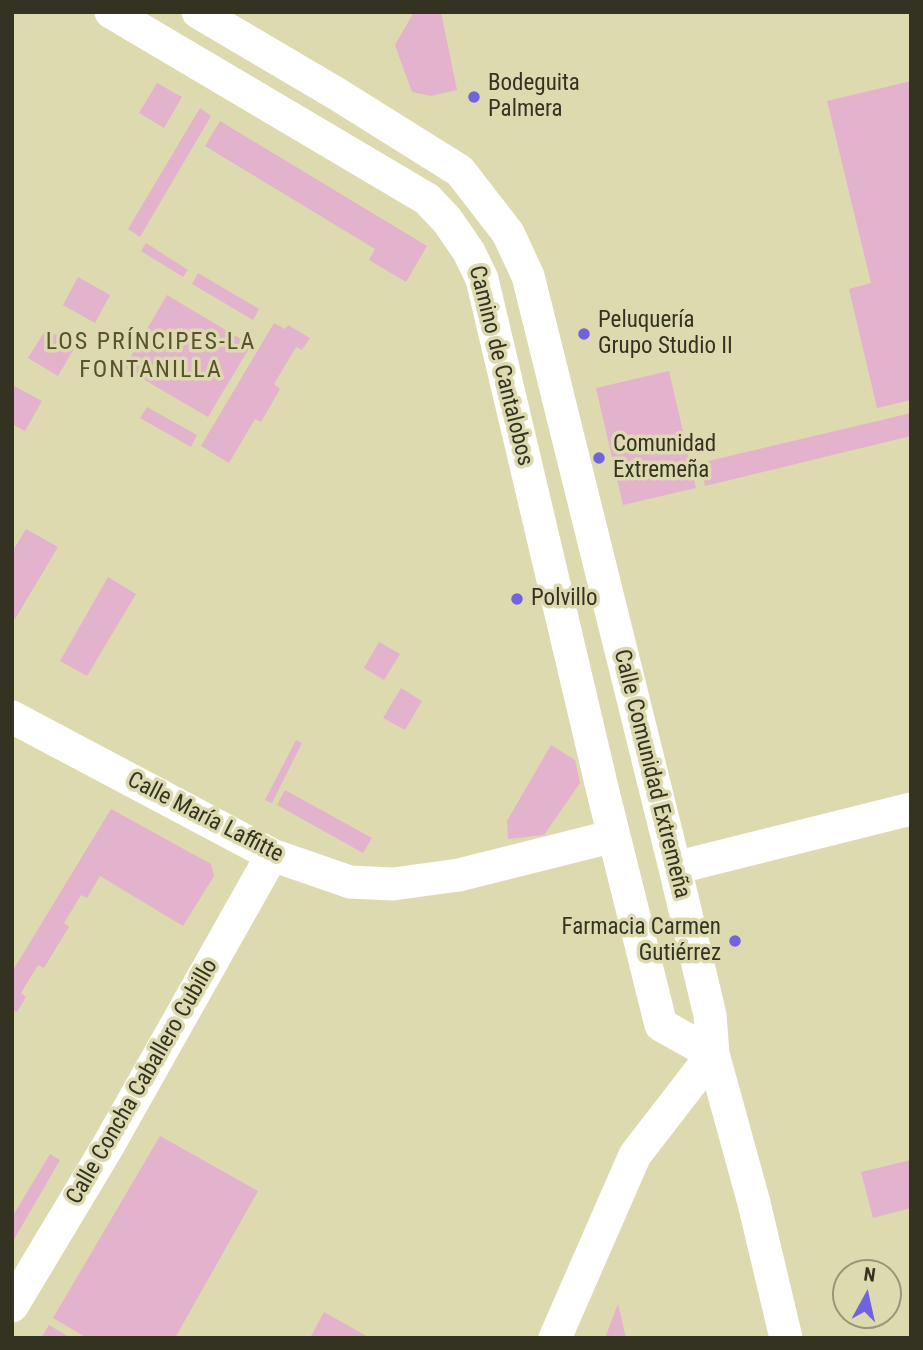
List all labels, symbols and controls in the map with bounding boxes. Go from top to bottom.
place label: Bodeguita Palmera [488,70,580,124]
marker: Bodeguita Palmera [466,89,482,105]
street label: Camino de Cantalobos [462,263,538,469]
place label: Peluquería Grupo Studio II [598,307,733,361]
marker: Peluquería Grupo Studio II [576,326,592,342]
district label: LOS PRÍNCIPES-LA FONTANILLA [48,329,254,385]
place label: Comunidad Extremeña [613,431,716,485]
marker: Comunidad Extremeña [591,450,607,466]
place label: Polvillo [531,585,598,613]
marker: Polvillo [509,591,525,607]
street label: Calle Comunidad Extremeña [607,647,695,901]
street label: Calle María Laffitte [122,767,288,869]
place label: Farmacia Carmen Gutiérrez [561,914,721,968]
marker: Farmacia Carmen Gutiérrez [727,933,743,949]
street label: Calle Concha Caballero Cubillo [61,954,225,1210]
north arrow [832,1259,902,1329]
text: N [862,1262,877,1287]

